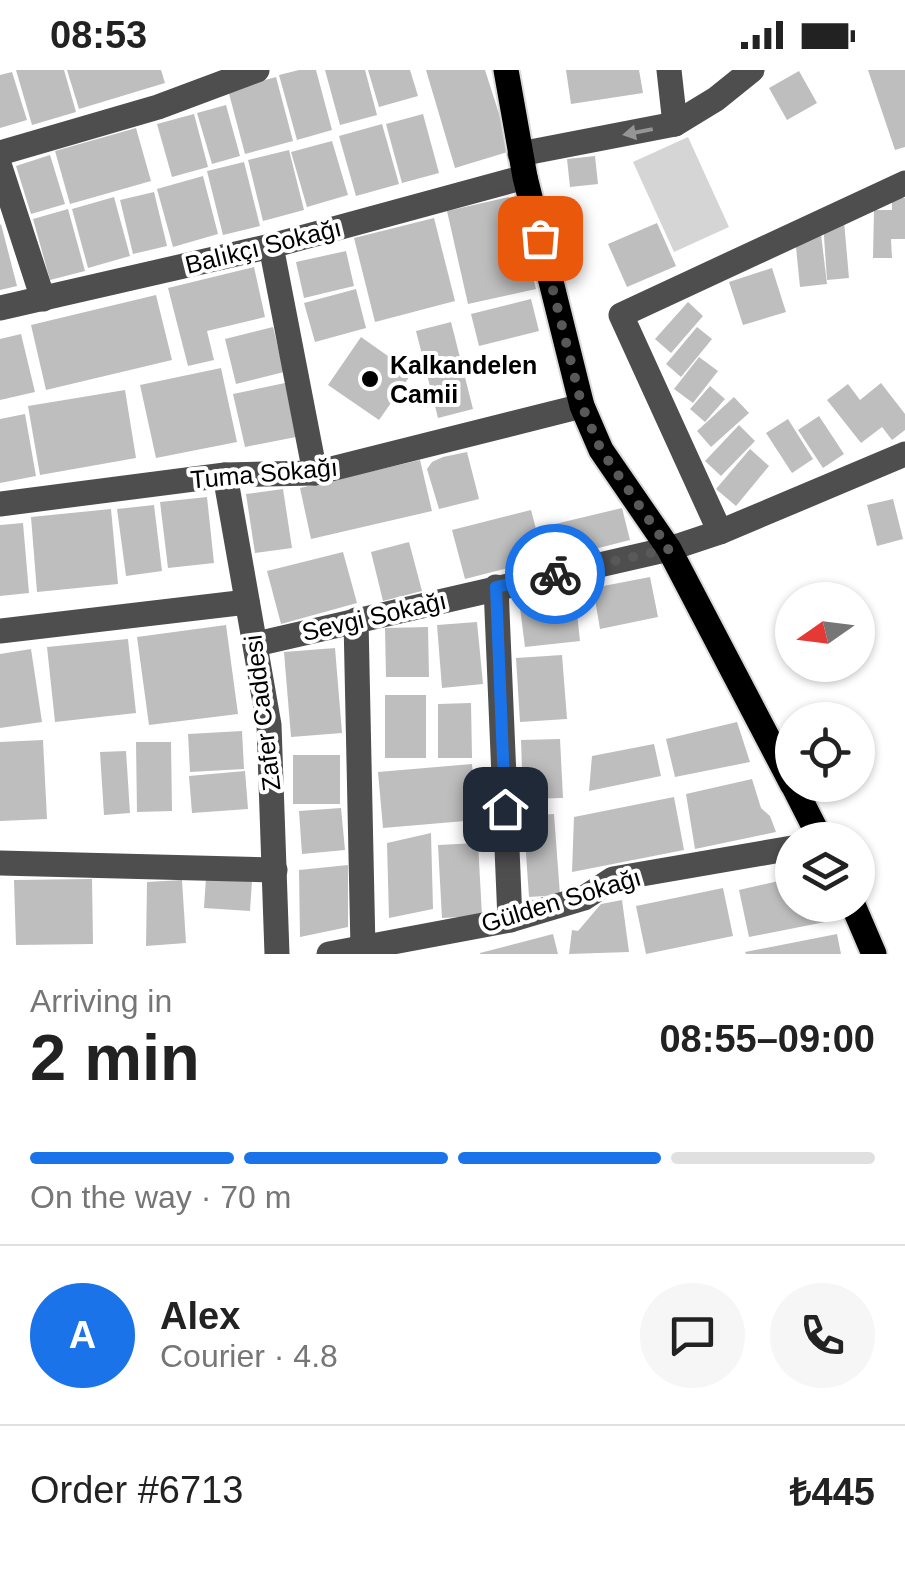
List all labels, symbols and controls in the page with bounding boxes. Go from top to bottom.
text: 08:53 [50,14,147,56]
one-way arrow [622,125,653,140]
pin [498,196,583,281]
icon: bag [513,211,568,266]
street label: Balıkçı Sokağı [182,213,344,279]
place label: Kalkandelen Camii [390,351,537,408]
marker: Kalkandelen Camii [359,368,381,390]
street label: Tuma Sokağı [189,453,339,493]
courier [505,524,605,624]
icon: bike [528,547,583,602]
north arrow [775,582,875,682]
map controls [775,582,875,922]
street label: Sevgi Sokağı [299,586,449,646]
street label: Zafer Caddesi [239,633,285,793]
button: locate [775,702,875,802]
pin [463,767,548,852]
icon: home [478,782,533,837]
button: layers [775,822,875,922]
street label: Gülden Sokağı [478,862,644,938]
text: Arriving in [30,983,172,1019]
text: 08:55–09:00 [659,1018,875,1060]
text: 2 min [30,1021,200,1094]
text: On the way · 70 m [30,1179,291,1215]
button: chat [640,1283,745,1388]
button: phone [770,1283,875,1388]
text: Alex [160,1295,240,1337]
text: A [69,1314,96,1356]
text: Courier · 4.8 [160,1338,338,1374]
text: Order #6713 [30,1469,243,1511]
text: ₺445 [790,1471,875,1513]

